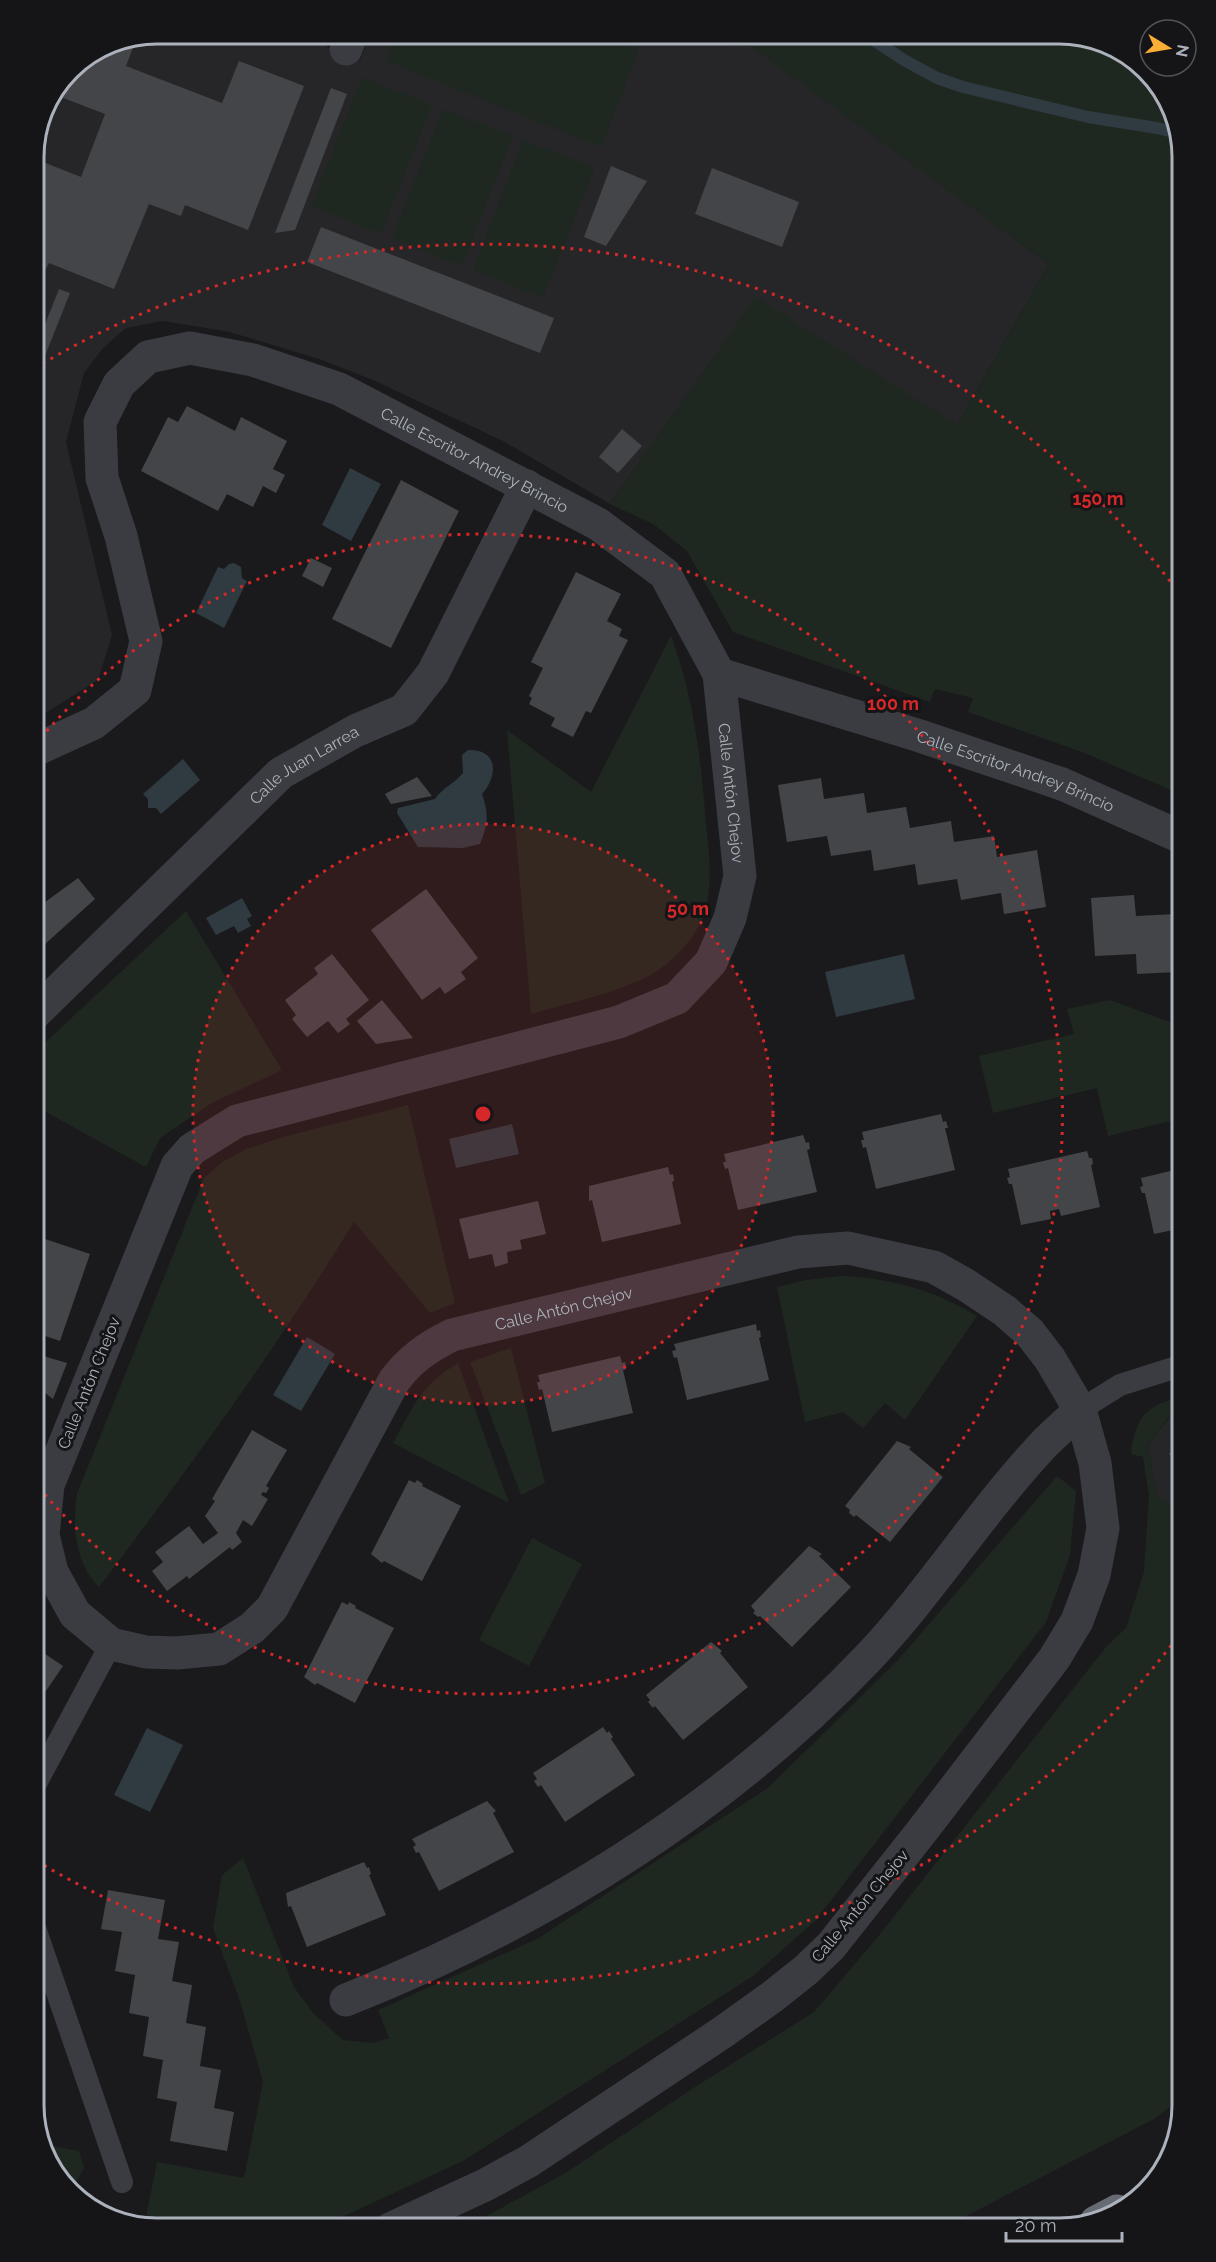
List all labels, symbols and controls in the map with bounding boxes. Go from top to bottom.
north arrow [1138,18,1198,78]
text: N [1172,43,1193,59]
street label: Calle Escritor Andrey Brincio [378,403,572,516]
text: 150 m [1073,488,1124,509]
text: 100 m [867,693,919,714]
street label: Calle Juan Larrea [245,722,362,808]
street label: Calle Antón Chejov [715,722,748,865]
street label: Calle Escritor Andrey Brincio [914,726,1117,816]
text: 50 m [667,898,709,919]
centre of rings [473,1104,493,1124]
street label: Calle Antón Chejov [493,1282,635,1334]
street label: Calle Antón Chejov [54,1314,124,1452]
street label: Calle Antón Chejov [808,1846,913,1966]
scale bar [1006,2205,1122,2243]
text: 20 m [1015,2215,1057,2236]

